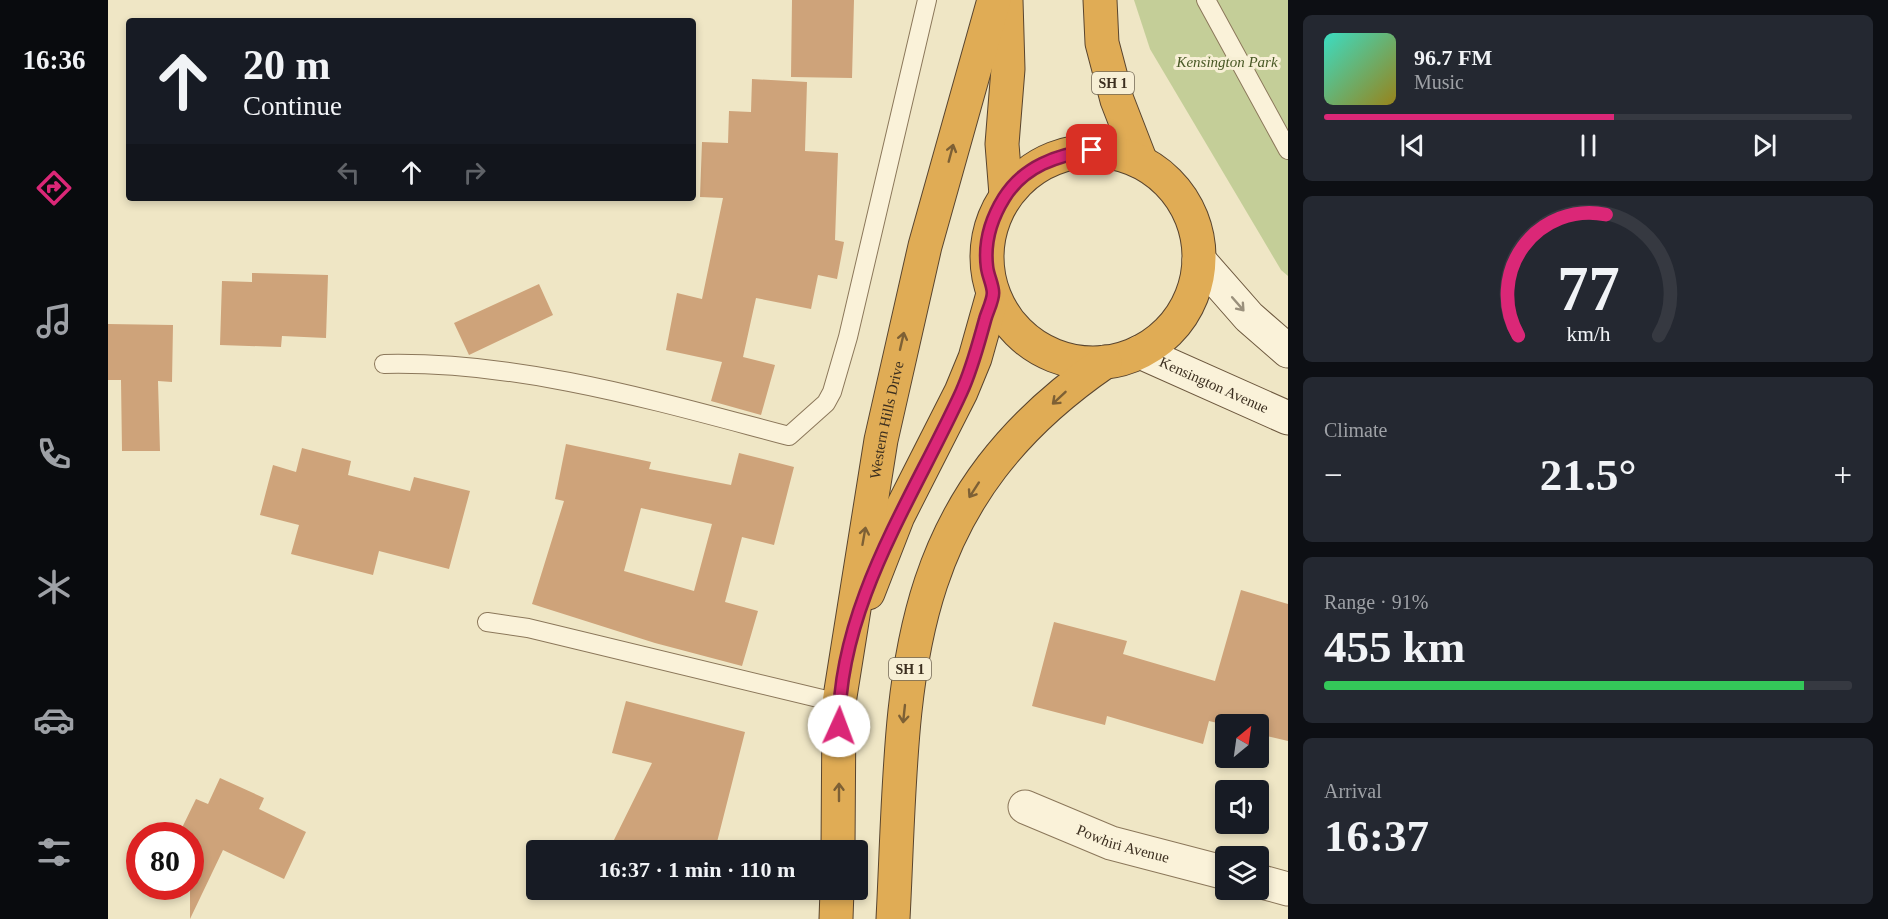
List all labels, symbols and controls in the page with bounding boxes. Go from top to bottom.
icon: ahead [144,42,222,120]
text: 20 m [243,42,331,88]
text: 16:36 [23,45,86,75]
text: 96.7 FM [1414,45,1492,70]
park label: Kensington Park [1175,54,1278,70]
text: Music [1414,71,1464,93]
road number: SH 1 [1092,72,1134,94]
text: Continue [243,91,342,121]
pin [1066,124,1117,175]
icon: previous [1396,129,1429,162]
icon: pause [1572,129,1605,162]
icon: next [1748,129,1781,162]
icon: arrive [1075,133,1108,166]
one-way arrow [945,144,957,163]
icon: left [332,156,365,189]
icon: ahead [395,156,428,189]
icon: right [458,156,491,189]
icon: directions [33,167,75,209]
text: 77 [1557,254,1619,323]
one-way arrow [1230,296,1244,312]
icon: music [33,300,75,342]
text: km/h [1566,322,1610,346]
one-way arrow [896,332,908,351]
street label: Kensington Avenue [1157,354,1271,416]
street label: Western Hills Drive [867,359,907,480]
one-way arrow [1051,390,1066,405]
text: Climate [1324,419,1387,441]
icon: phone [33,433,75,475]
text: 21.5° [1540,450,1636,500]
text: − [1324,457,1343,493]
text: + [1833,457,1852,493]
one-way arrow [968,481,980,498]
one-way arrow [859,527,870,547]
icon: climate [33,566,75,608]
text: Range · 91% [1324,591,1428,613]
text: 455 km [1324,622,1465,672]
road number: SH 1 [889,658,931,680]
position arrow [807,694,871,758]
icon: car [33,699,75,741]
one-way arrow [898,703,909,723]
north arrow [1215,714,1269,768]
map controls [1215,714,1269,900]
button: sound [1215,780,1269,834]
text: Arrival [1324,780,1382,802]
one-way arrow [833,783,845,803]
text: 16:37 [1324,811,1429,861]
speed limit sign: 80 [126,822,204,900]
street label: Powhiri Avenue [1074,822,1171,866]
icon: filters [33,831,75,873]
button: layers [1215,846,1269,900]
text: 16:37 · 1 min · 110 m [599,857,795,882]

